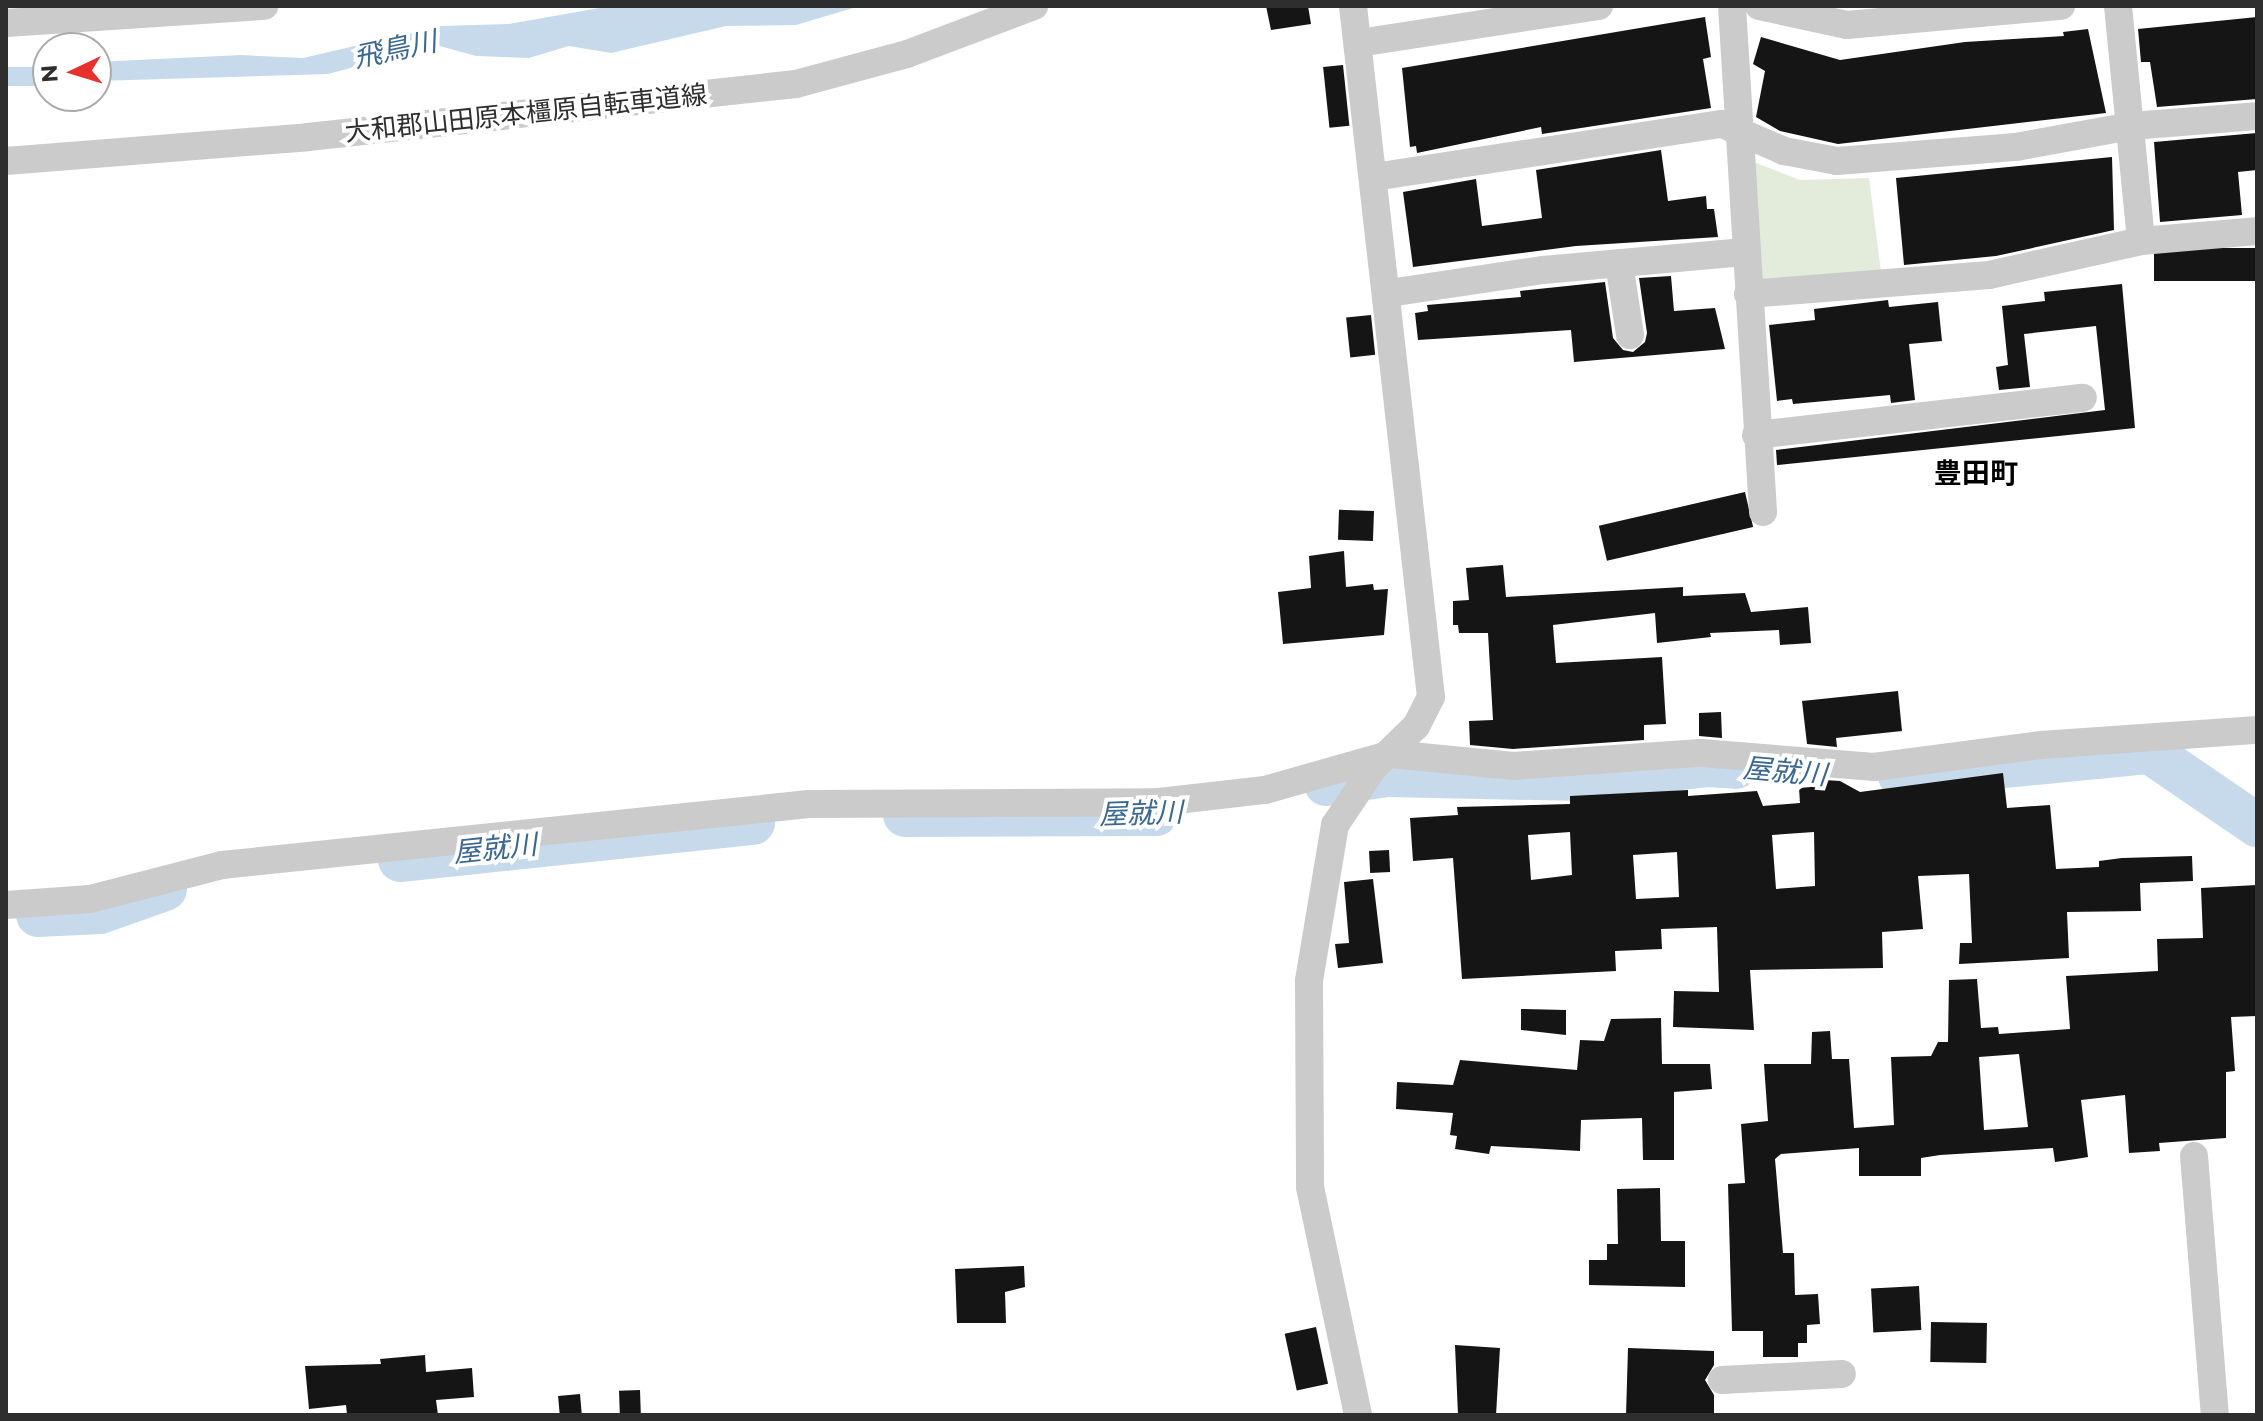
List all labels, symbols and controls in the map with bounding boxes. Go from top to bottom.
water label: 飛鳥川 [350,24,440,74]
north arrow [32,32,112,112]
text: N [35,64,64,83]
street label: 大和郡山田原本橿原自転車道線 [343,79,709,149]
district label: 豊田町 [1934,456,2018,490]
water label: 屋就川 [1742,751,1828,791]
water label: 屋就川 [1098,795,1184,831]
water label: 屋就川 [451,827,539,869]

